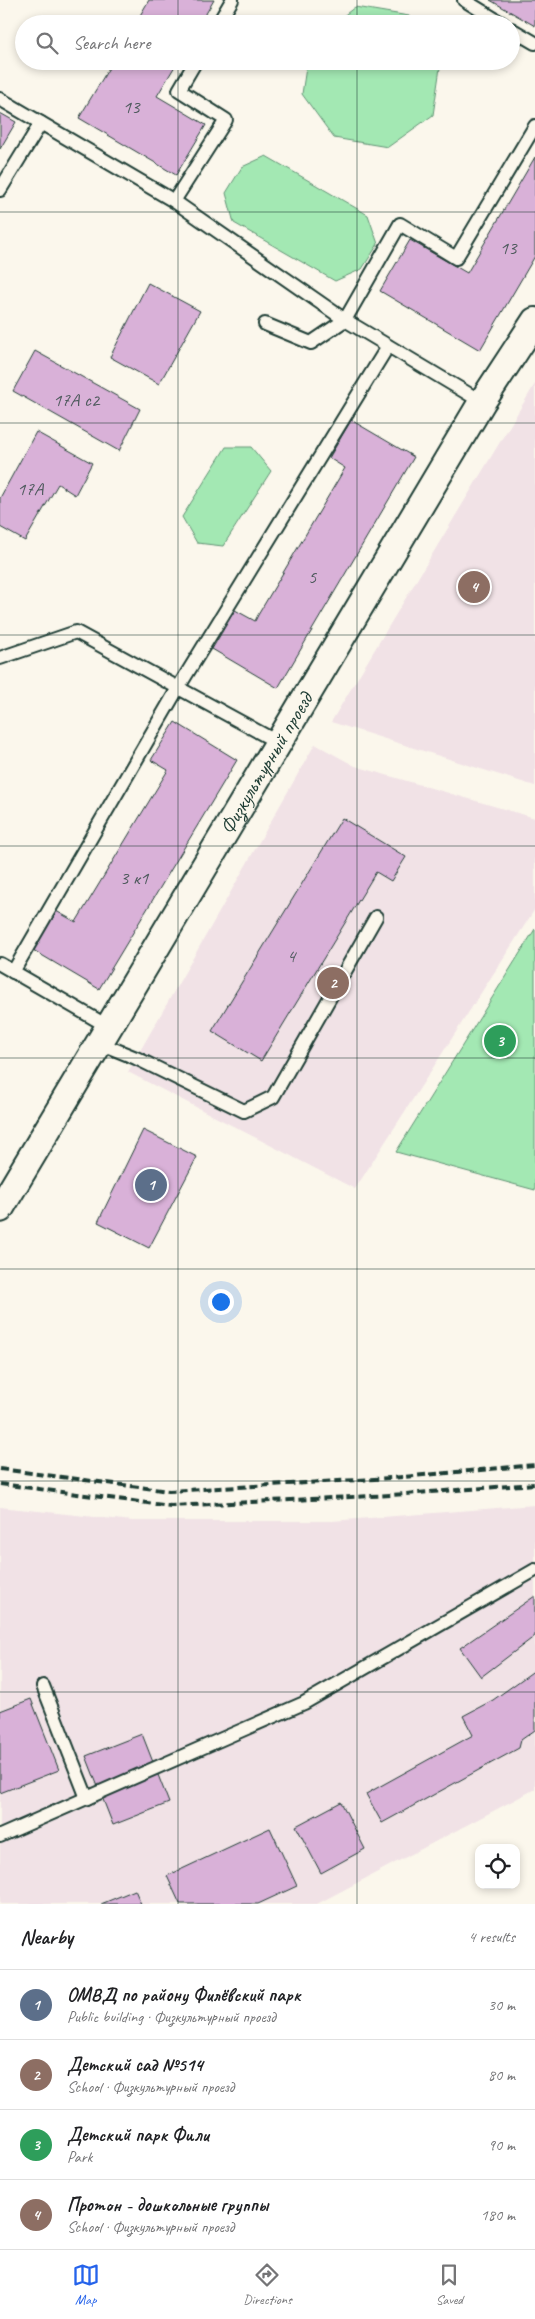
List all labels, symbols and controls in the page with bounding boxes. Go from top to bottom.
search box [15,15,520,70]
icon: search [33,29,61,57]
text: Search here [73,31,150,55]
house number: 13 [122,95,141,119]
house number: 13 [499,236,518,260]
house number: 17А с2 [53,388,101,412]
house number: 17А [17,477,45,501]
house number: 5 [308,565,318,589]
pin: 4 [458,568,490,606]
street label: Физкультурный проезд [214,686,320,839]
house number: 3 к1 [120,866,150,890]
house number: 4 [287,944,298,968]
pin: 2 [317,964,349,1002]
pin: 3 [484,1022,516,1060]
pin: 1 [135,1166,167,1204]
your location [208,1289,234,1315]
map controls [475,1844,520,1889]
button: locate [475,1844,520,1889]
text: Nearby [20,1924,73,1950]
text: 4 results [468,1927,515,1947]
text: ОМВД по району Филёвский парк [67,1983,301,2007]
text: 1 [32,1995,40,2015]
text: 30 m [488,1995,515,2015]
text: Public building · Физкультурный проезд [67,2007,276,2027]
text: Детский сад №514 [67,2053,203,2077]
text: 2 [32,2065,40,2085]
text: 80 m [488,2065,515,2085]
text: School · Физкультурный проезд [67,2077,234,2097]
text: Детский парк Фили [67,2123,209,2147]
text: 3 [32,2135,40,2155]
text: 90 m [488,2135,515,2155]
text: Park [67,2147,92,2167]
text: Протон - дошкольные группы [67,2193,268,2217]
text: 4 [32,2205,40,2225]
text: 180 m [481,2205,515,2225]
text: School · Физкультурный проезд [67,2217,234,2237]
tab: Map [72,2261,100,2308]
tab: Directions [243,2261,292,2308]
tab: Saved [435,2261,463,2308]

